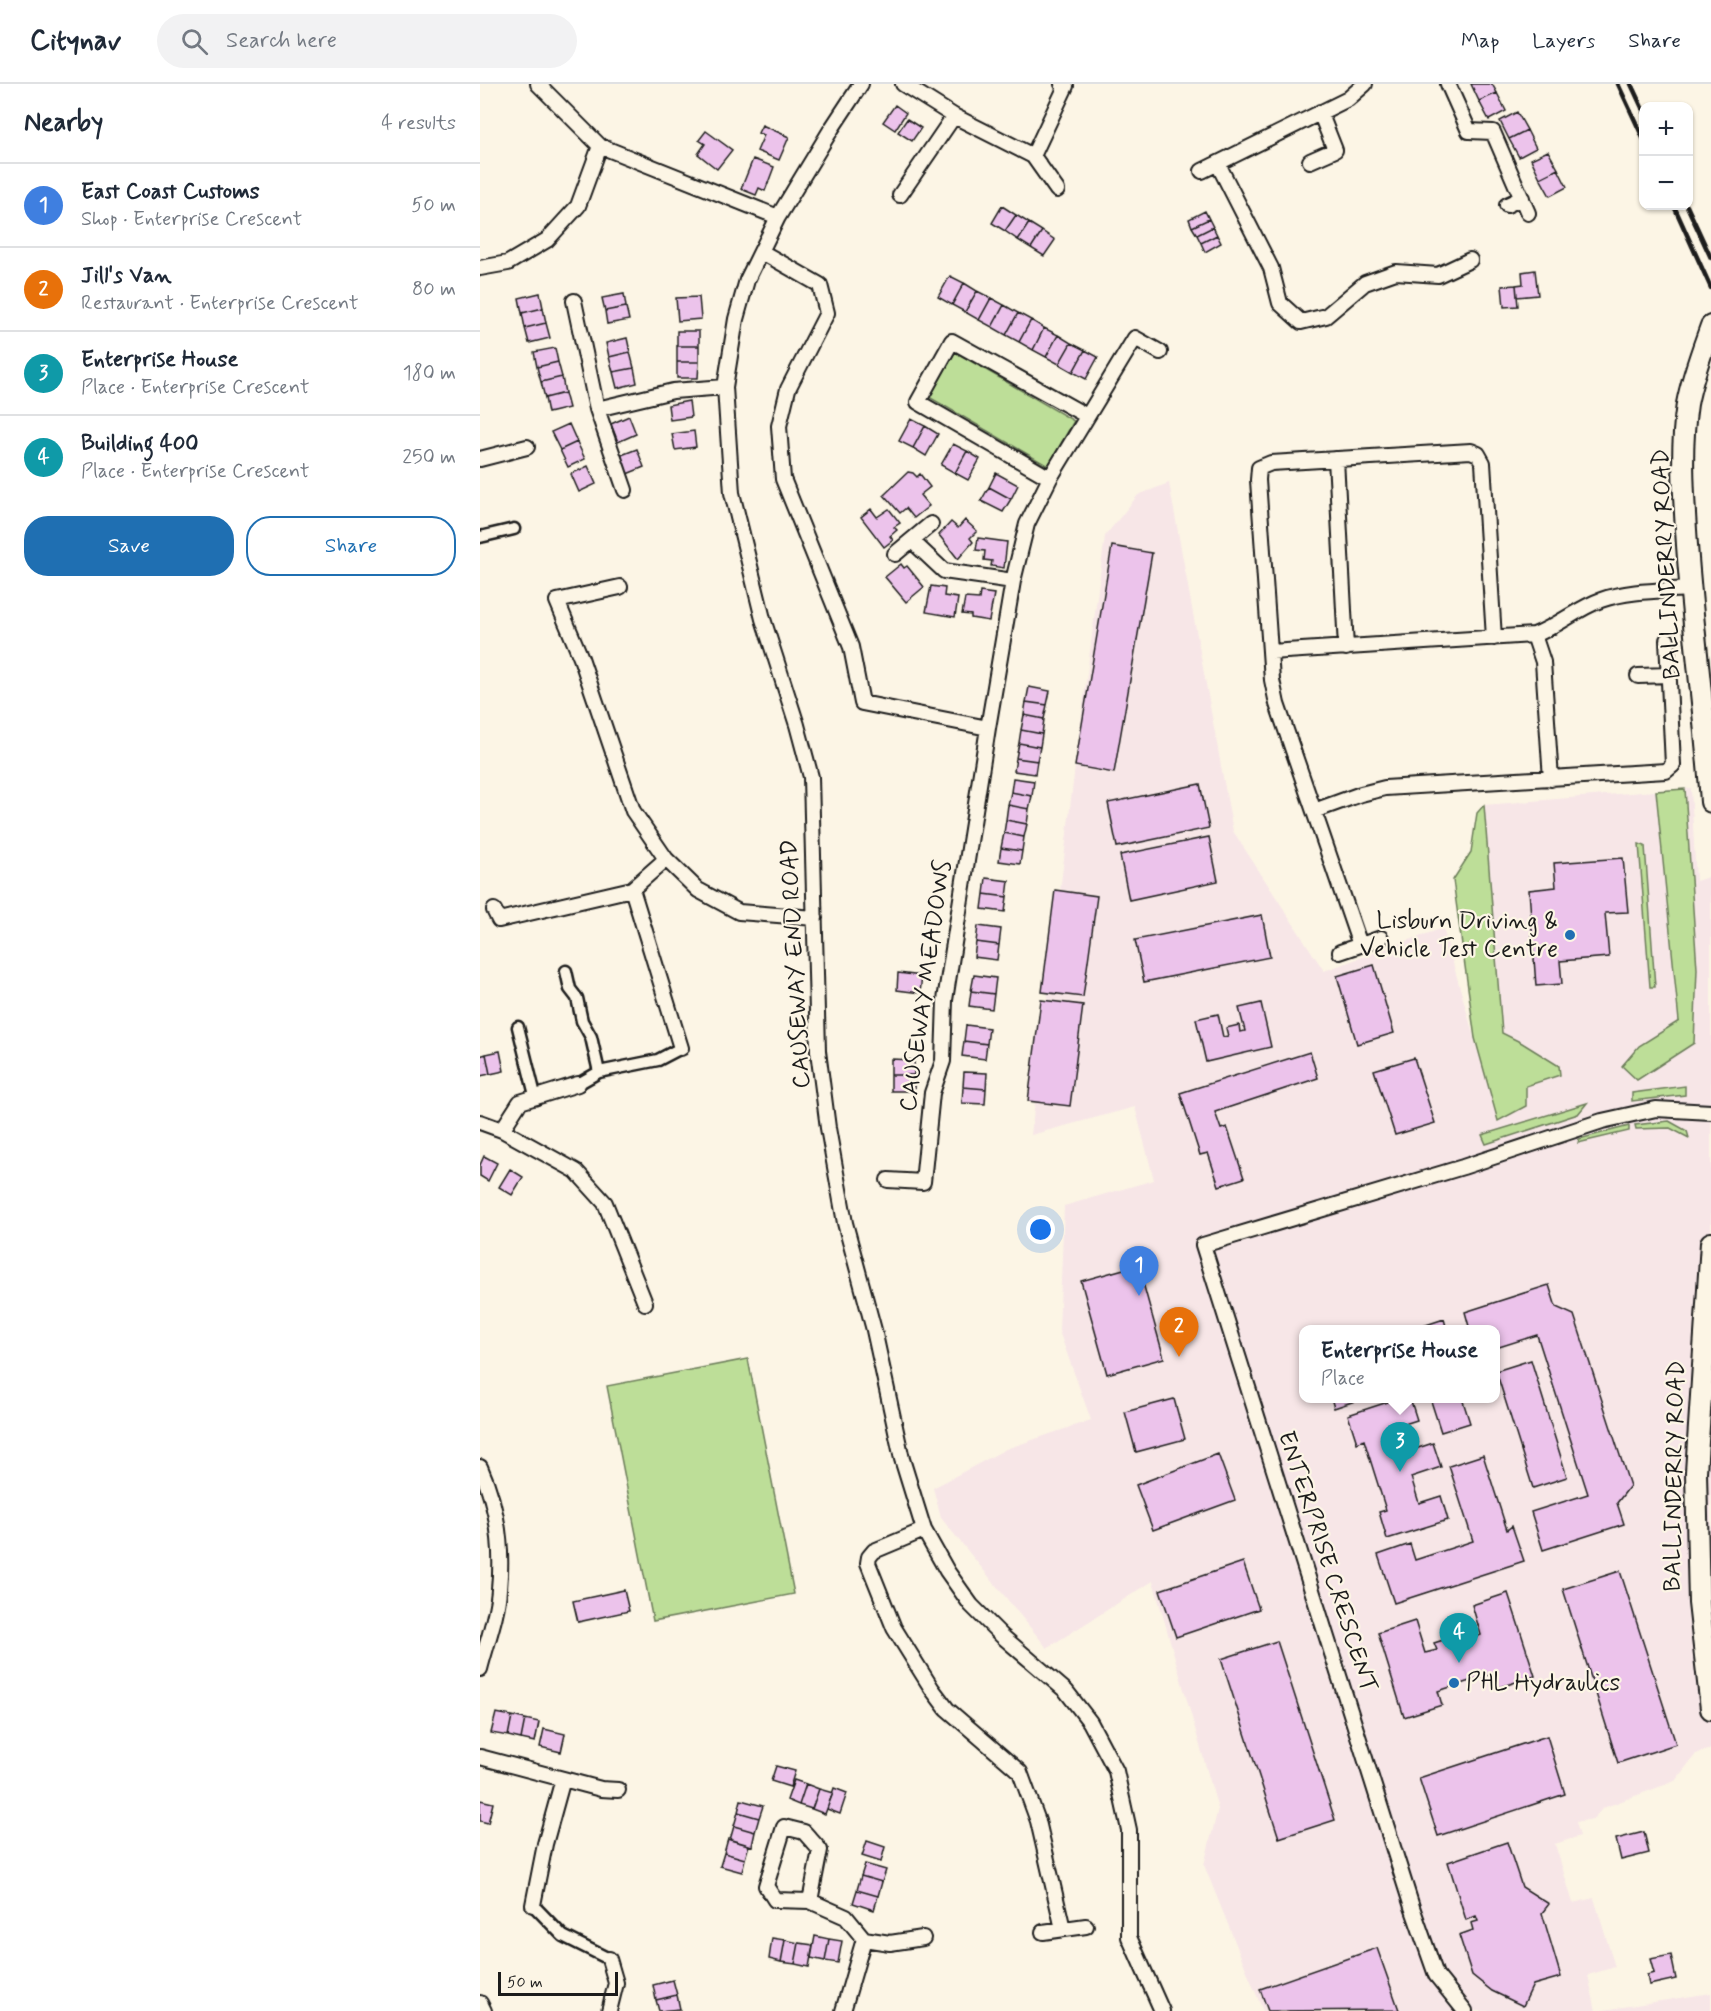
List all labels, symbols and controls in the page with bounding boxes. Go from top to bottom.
search box [157,14,577,68]
text: Citynav [30,23,121,60]
icon: search [178,25,211,58]
text: Search here [226,27,337,55]
text: Map [1461,27,1499,55]
text: Layers [1532,27,1595,55]
text: Share [1628,27,1681,55]
map controls [1639,102,1693,210]
button: + [1639,102,1693,156]
text: Nearby [24,106,103,140]
text: 4 results [381,110,456,137]
button: − [1639,156,1693,210]
text: East Coast Customs [81,178,260,206]
text: 1 [39,192,48,219]
text: 50 m [411,192,456,219]
text: Shop · Enterprise Crescent [81,206,302,233]
text: Jill's Van [81,262,172,290]
text: 2 [39,276,48,303]
text: 80 m [412,276,456,303]
text: Restaurant · Enterprise Crescent [81,290,358,317]
text: Enterprise House [81,346,238,374]
text: 3 [39,360,48,387]
text: 180 m [403,360,456,387]
text: Place · Enterprise Crescent [81,374,310,401]
text: Building 400 [81,430,198,458]
text: 4 [38,444,49,471]
text: 250 m [402,444,456,471]
street label: BALLINDERRY ROAD [1645,448,1689,680]
text: Place · Enterprise Crescent [81,458,310,485]
button: Save [24,516,234,576]
button: Share [246,516,456,576]
street label: CAUSEWAY END ROAD [774,839,818,1089]
street label: CAUSEWAY MEADOWS [893,858,959,1114]
place label: Lisburn Driving & Vehicle Test Centre [1360,906,1558,965]
marker: Lisburn Driving & Vehicle Test Centre [1563,928,1577,942]
your location [1026,1215,1055,1244]
pin: 1 [1120,1246,1158,1296]
pin: 2 [1160,1308,1198,1357]
popup [1299,1325,1500,1403]
text: Enterprise House [1321,1337,1478,1365]
street label: BALLINDERRY ROAD [1657,1360,1693,1592]
text: Place [1321,1365,1365,1392]
pin: 3 [1380,1422,1420,1472]
street label: ENTERPRISE CRESCENT [1270,1427,1384,1697]
pin: 4 [1440,1614,1478,1663]
place label: PHL Hydraulics [1466,1668,1620,1699]
marker: PHL Hydraulics [1447,1676,1461,1690]
scale bar [498,1969,618,1996]
text: 50 m [507,1972,543,1993]

